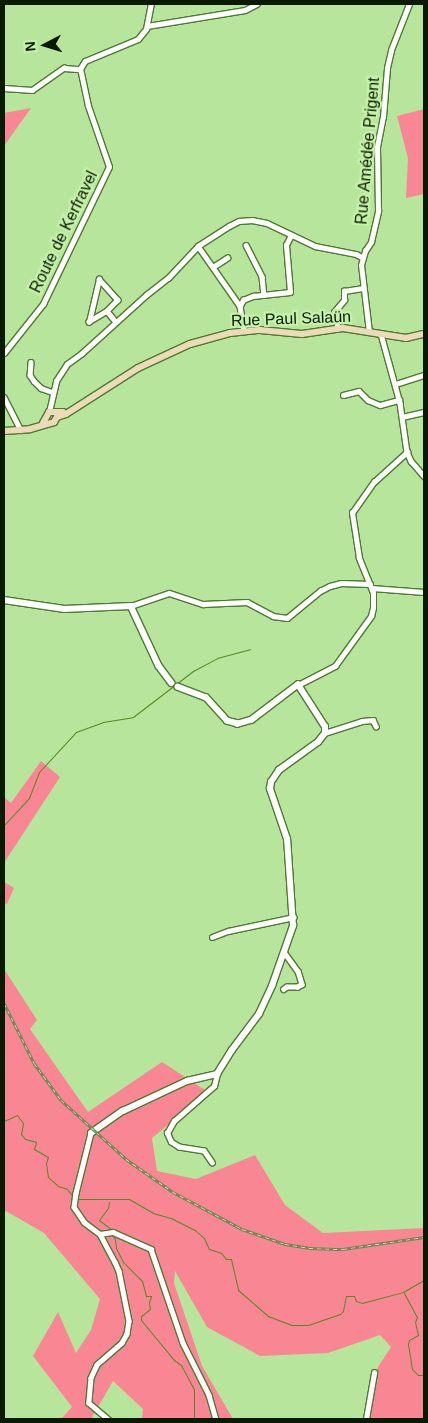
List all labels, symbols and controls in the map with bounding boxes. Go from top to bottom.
north arrow [20,20,70,70]
text: N [22,41,38,52]
street label: Rue Amédée Prigent [352,76,384,226]
street label: Route de Kerfravel [26,168,102,296]
street label: Rue Paul Salaün [231,307,351,331]

